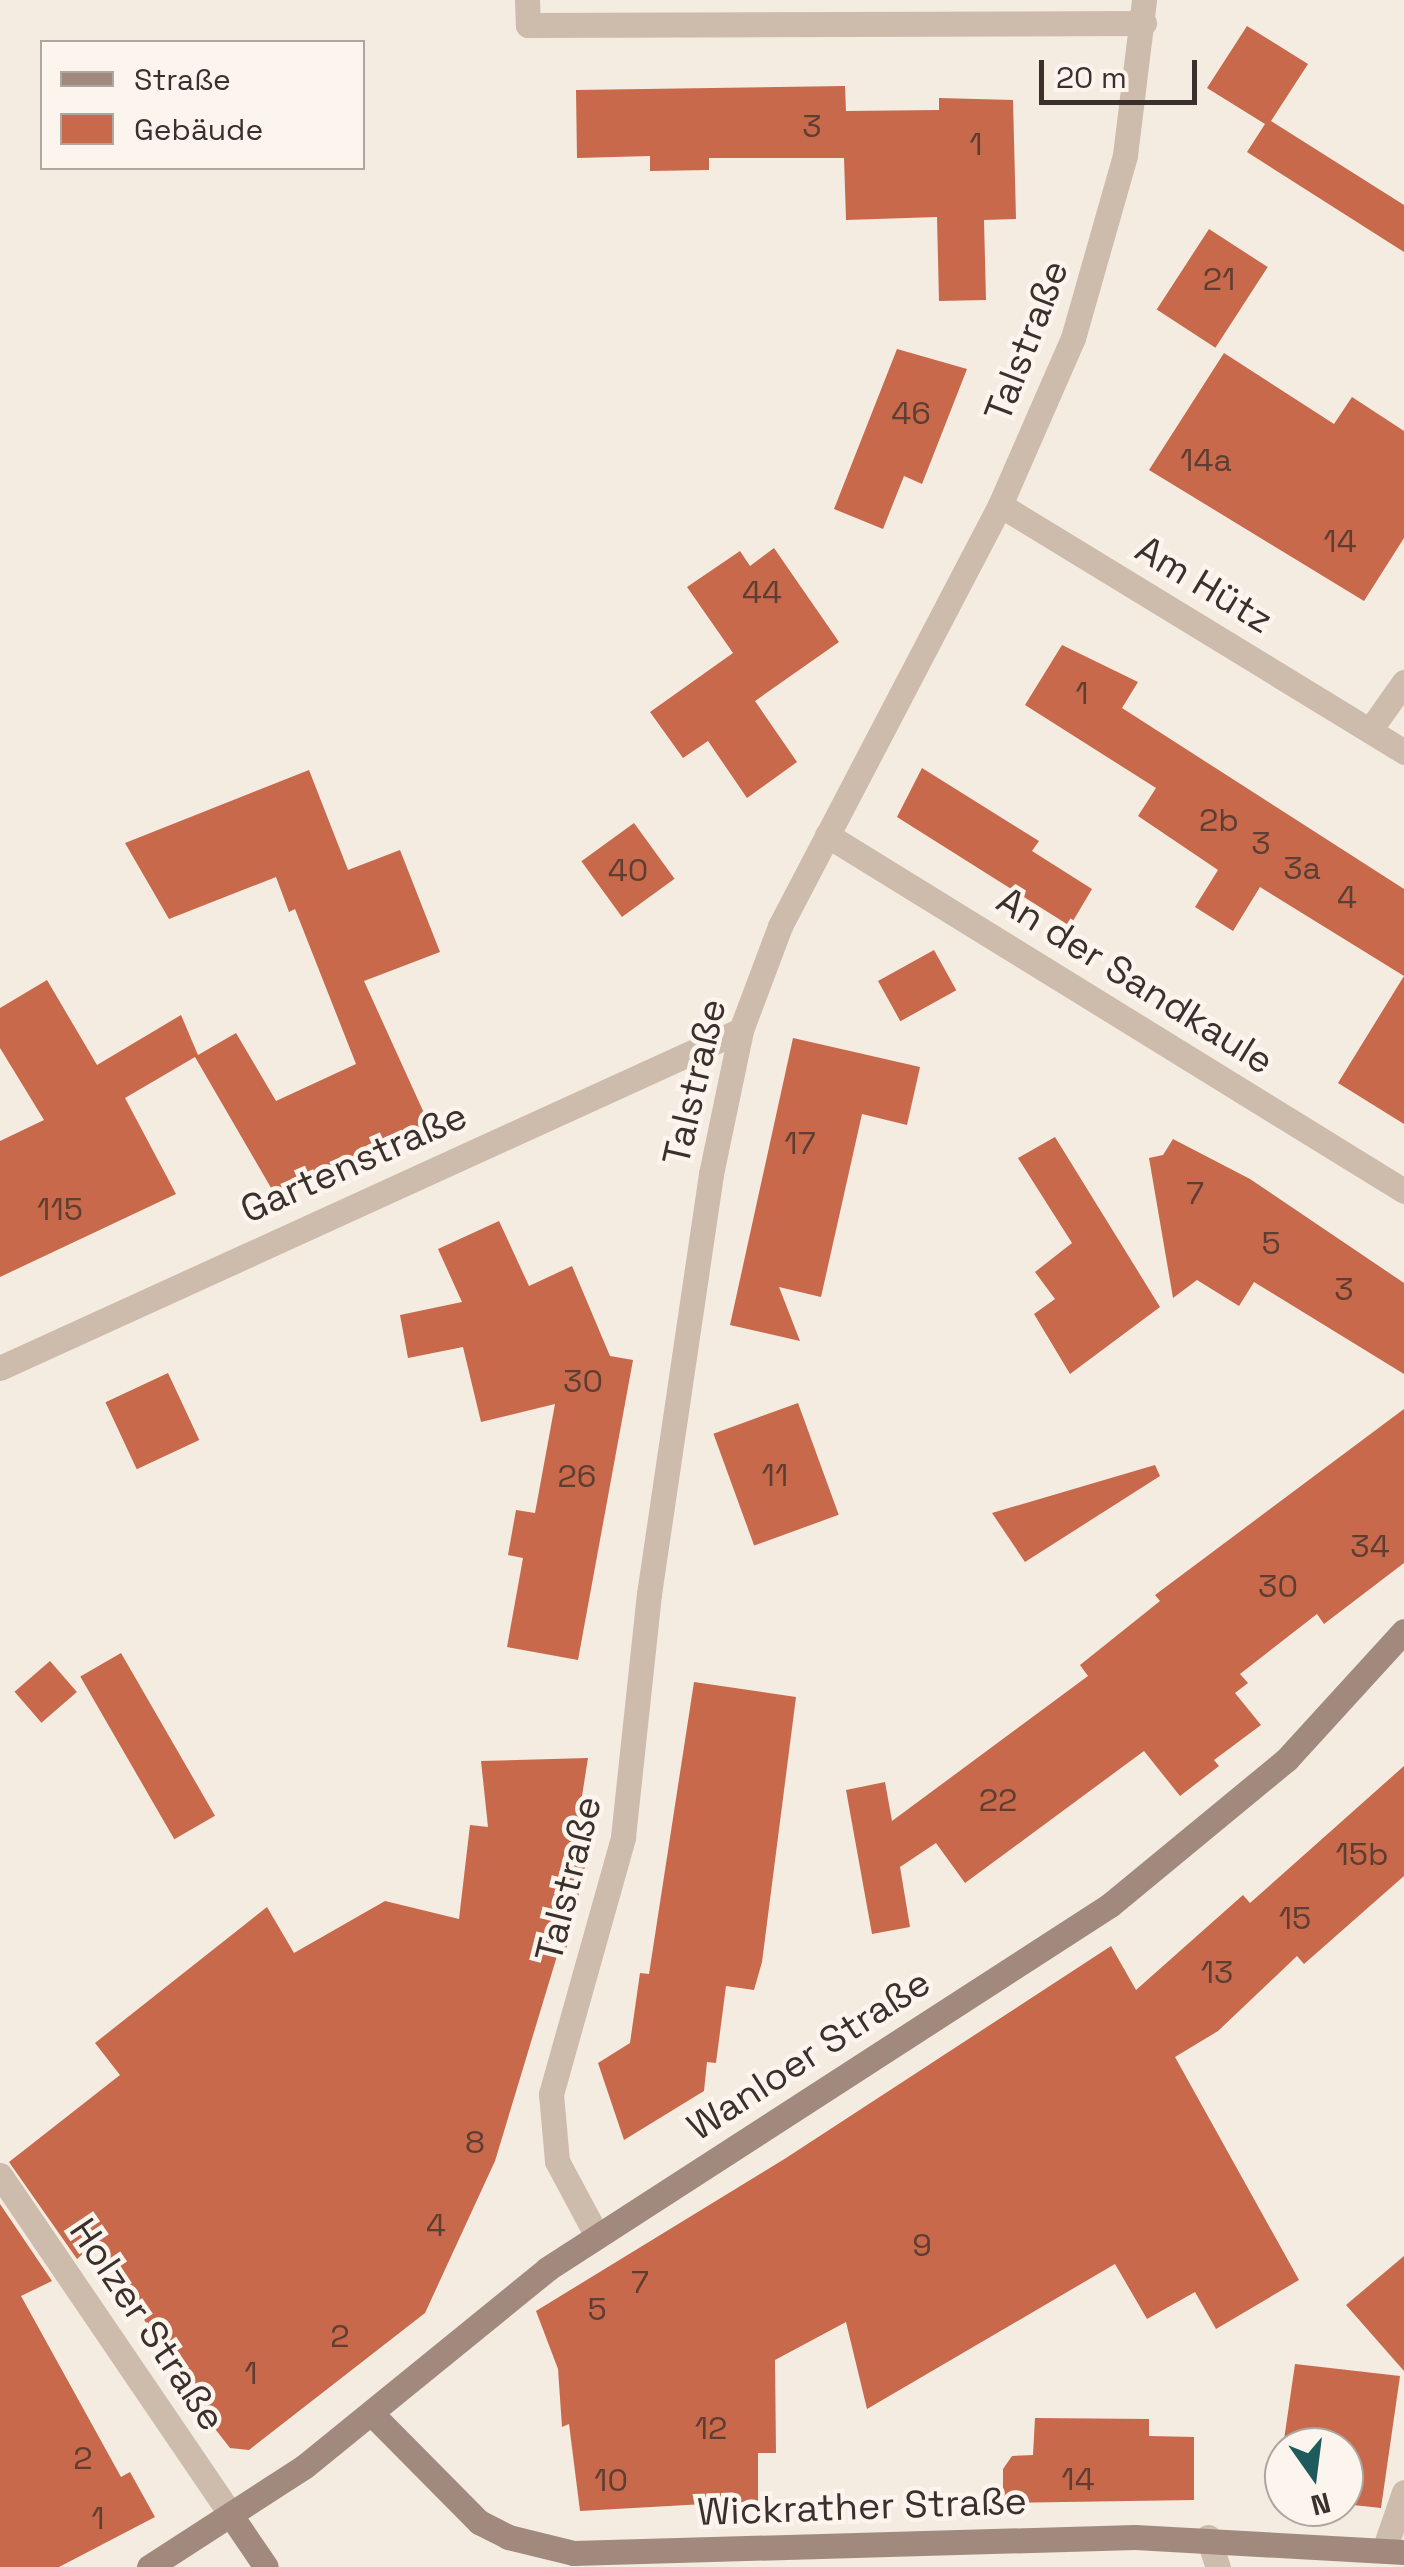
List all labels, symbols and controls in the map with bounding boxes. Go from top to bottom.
legend [40,40,365,170]
scale bar [1044,40,1202,102]
text: 20 m [1056,58,1127,97]
text: Straße [134,60,231,99]
house number: 3 [802,107,822,145]
text: Gebäude [134,110,263,149]
house number: 1 [969,125,983,163]
street label: Talstraße [975,254,1079,428]
house number: 21 [1203,260,1235,298]
house number: 46 [891,394,931,432]
house number: 14a [1180,441,1232,479]
house number: 14 [1323,522,1357,560]
street label: Am Hütz [1127,526,1281,644]
house number: 44 [742,573,782,611]
house number: 1 [1075,674,1089,712]
house number: 2b [1199,801,1239,839]
house number: 3 [1251,824,1271,862]
house number: 3a [1283,849,1321,887]
house number: 40 [608,851,648,889]
street label: An der Sandkaule [988,878,1282,1084]
house number: 4 [1337,878,1357,916]
street label: Talstraße [654,994,736,1170]
street label: Gartenstraße [234,1093,474,1233]
house number: 17 [784,1124,816,1162]
house number: 7 [1186,1174,1204,1212]
house number: 115 [37,1190,83,1228]
house number: 5 [1261,1224,1281,1262]
house number: 3 [1334,1270,1354,1308]
house number: 30 [563,1362,603,1400]
house number: 11 [762,1456,788,1494]
house number: 26 [558,1457,596,1495]
house number: 34 [1350,1527,1390,1565]
house number: 30 [1258,1567,1298,1605]
house number: 22 [979,1781,1017,1819]
street label: Talstraße [526,1791,612,1967]
house number: 15b [1335,1835,1389,1873]
house number: 15 [1279,1899,1311,1937]
house number: 13 [1201,1953,1233,1991]
street label: Wanloer Straße [679,1960,939,2150]
house number: 8 [465,2123,485,2161]
house number: 4 [426,2206,446,2244]
street label: Holzer Straße [59,2210,235,2440]
house number: 9 [912,2226,932,2264]
house number: 7 [631,2263,649,2301]
house number: 5 [587,2290,607,2328]
house number: 2 [330,2317,350,2355]
house number: 1 [244,2354,258,2392]
house number: 12 [695,2409,727,2447]
north arrow [1264,2427,1364,2527]
house number: 2 [73,2439,93,2477]
house number: 14 [1061,2460,1095,2498]
house number: 10 [594,2461,628,2499]
street label: Wickrather Straße [696,2478,1028,2536]
text: N [1307,2484,1334,2524]
house number: 1 [91,2499,105,2537]

